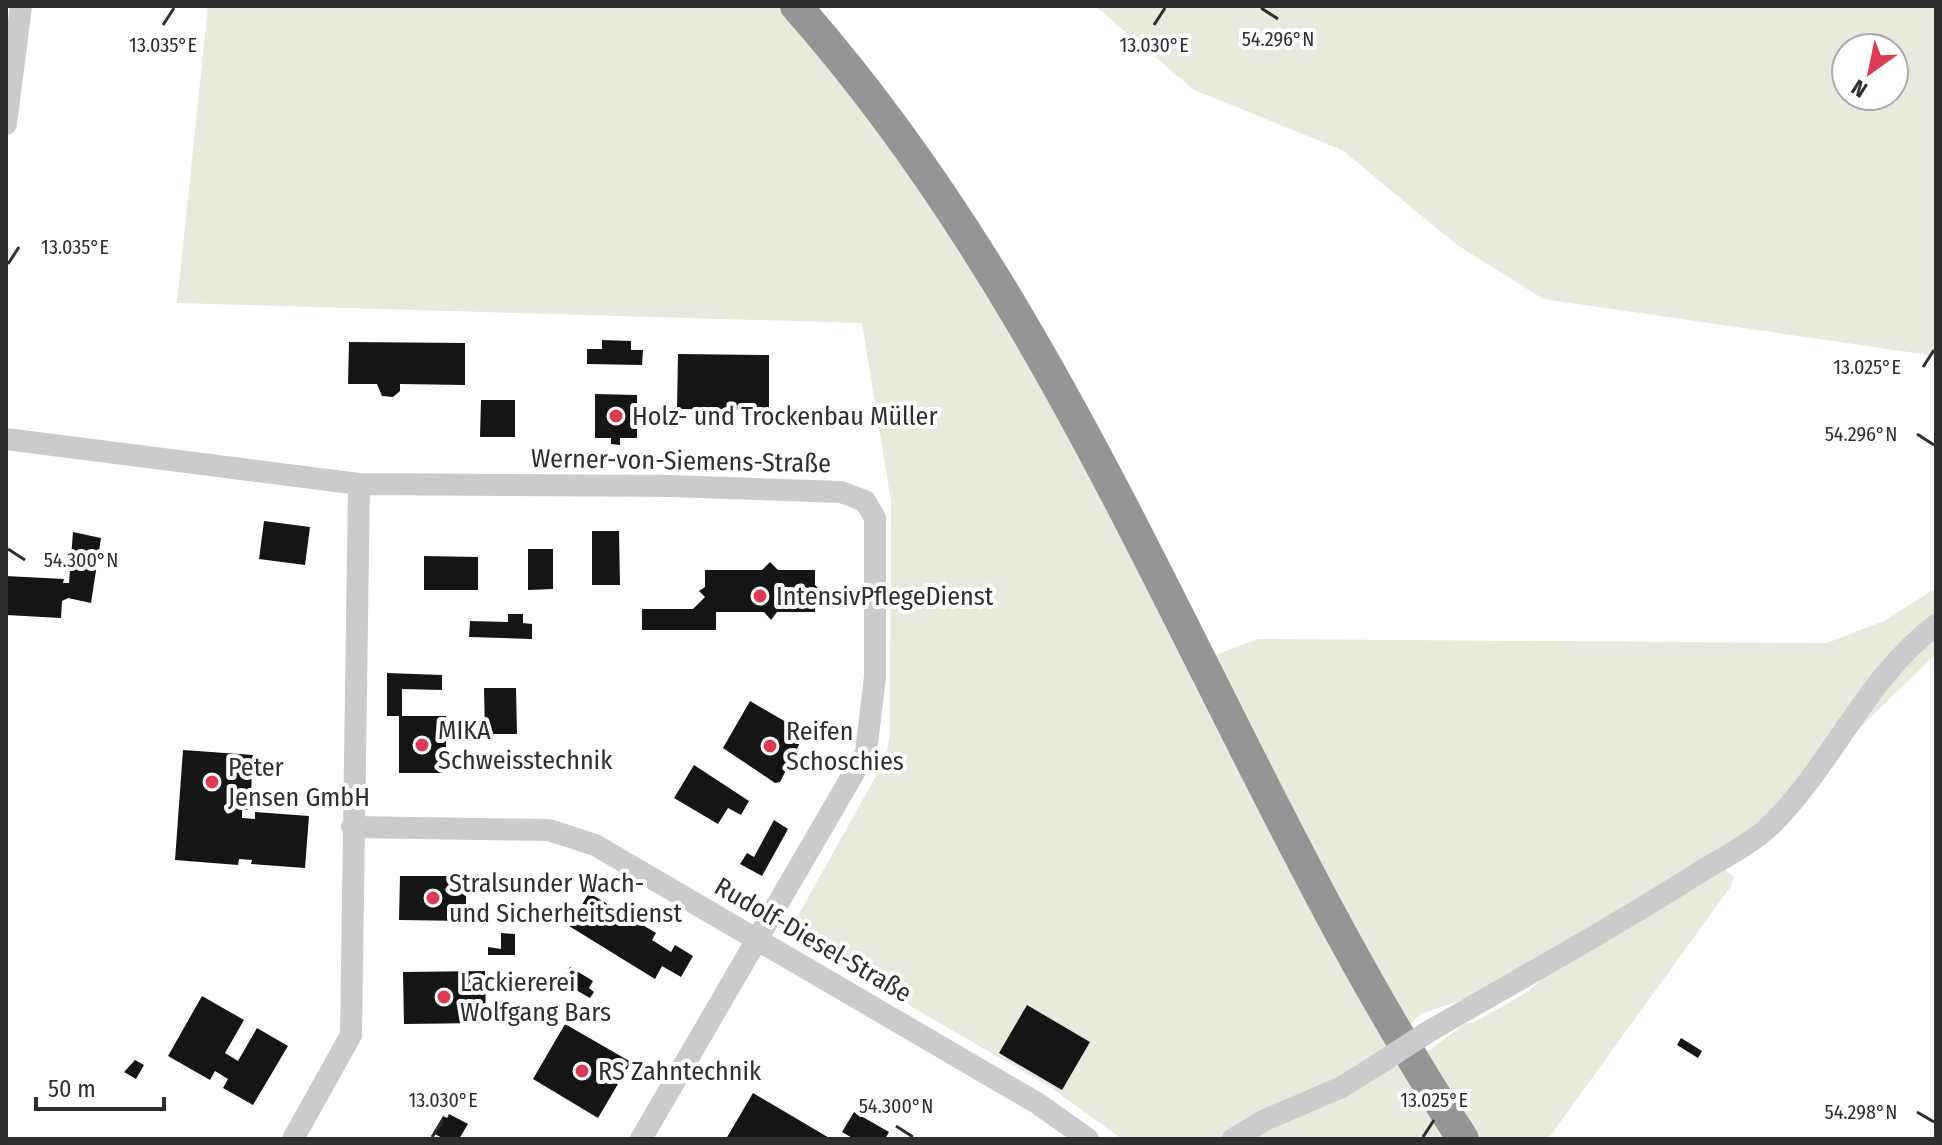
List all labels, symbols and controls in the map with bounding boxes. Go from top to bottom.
text: 54.296°N [1242,27,1314,51]
north arrow [1830,32,1910,112]
text: 13.035°E [129,33,197,57]
text: 13.030°E [1119,33,1189,57]
text: N [1846,73,1872,103]
text: 13.035°E [41,235,109,259]
text: 13.025°E [1833,355,1901,379]
place label: Holz- und Trockenbau Müller [632,401,938,432]
marker: Holz- und Trockenbau Müller [607,407,625,425]
text: 54.296°N [1825,422,1897,446]
street label: Werner-von-Siemens-Straße [531,443,831,479]
text: 54.300°N [44,548,118,572]
place label: IntensivPflegeDienst [776,581,994,612]
marker: IntensivPflegeDienst [751,587,769,605]
place label: MIKA Schweisstechnik [438,715,613,776]
place label: Reifen Schoschies [786,716,904,777]
marker: MIKA Schweisstechnik [413,736,431,754]
marker: Reifen Schoschies [761,737,779,755]
place label: Peter Jensen GmbH [228,752,370,813]
marker: Peter Jensen GmbH [203,773,221,791]
place label: Stralsunder Wach- und Sicherheitsdienst [449,868,682,929]
street label: Rudolf-Diesel-Straße [709,871,917,1009]
marker: Stralsunder Wach- und Sicherheitsdienst [424,889,442,907]
place label: Lackiererei Wolfgang Bars [460,967,611,1028]
marker: Lackiererei Wolfgang Bars [435,988,453,1006]
place label: RS Zahntechnik [598,1056,762,1087]
scale bar [36,1061,164,1111]
marker: RS Zahntechnik [573,1062,591,1080]
text: 50 m [48,1075,96,1103]
text: 13.030°E [408,1088,478,1112]
text: 13.025°E [1400,1088,1468,1112]
text: 54.300°N [859,1094,933,1118]
text: 54.298°N [1824,1100,1898,1124]

